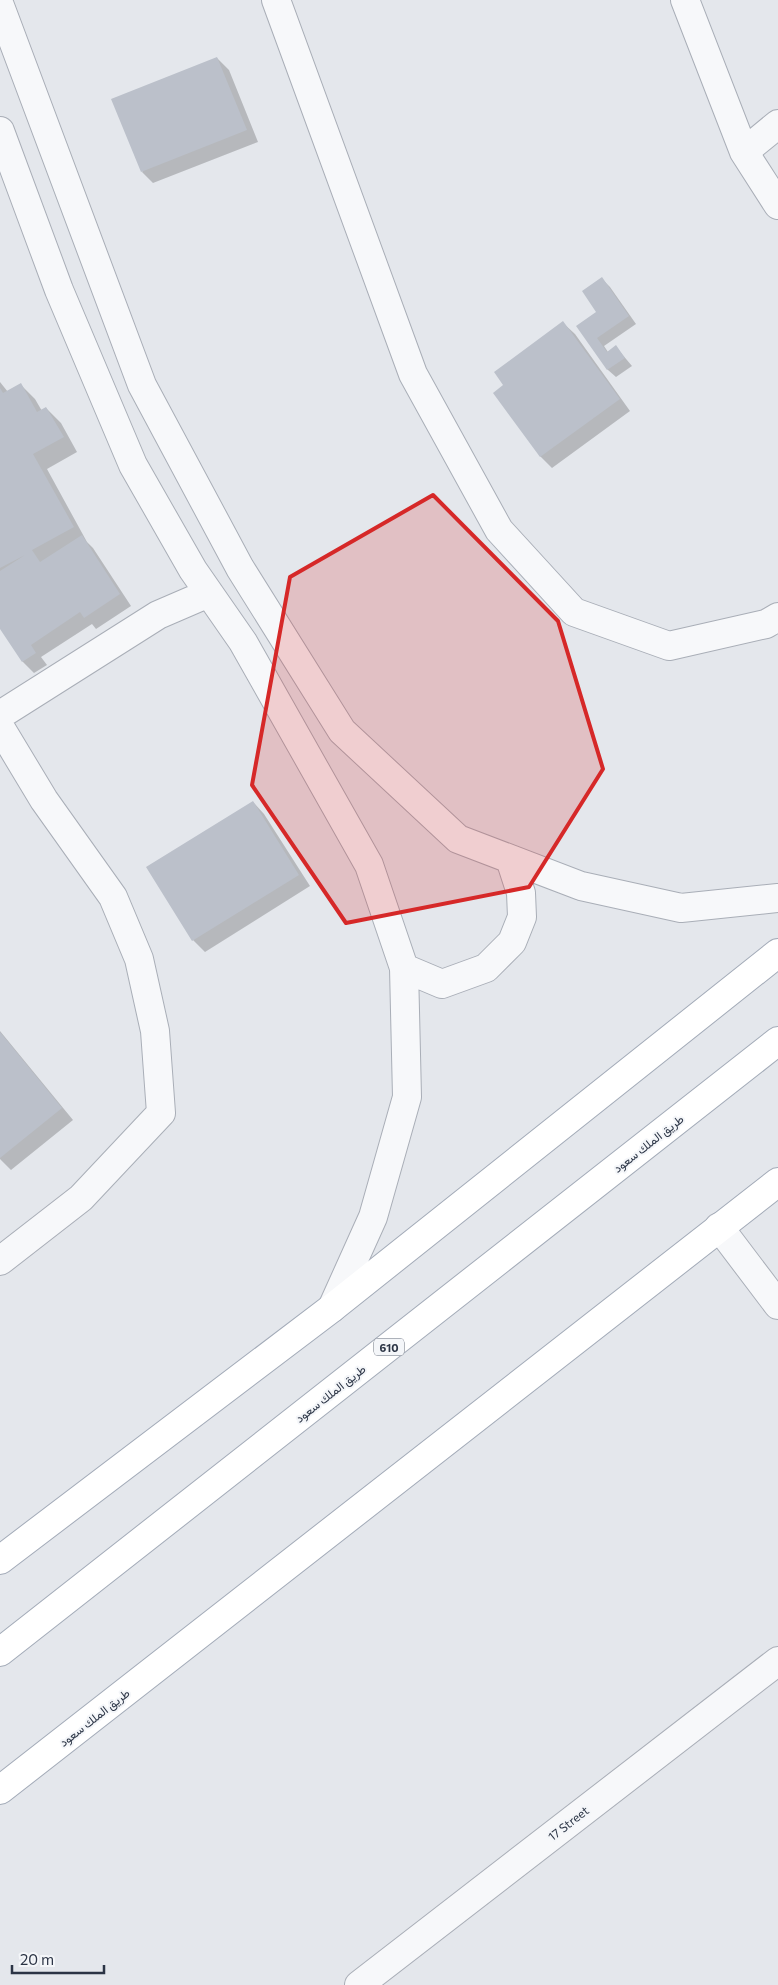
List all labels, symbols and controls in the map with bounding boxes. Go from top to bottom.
street label: طريق الملك سعود [610,1111,687,1176]
road number: 610 [374,1338,404,1355]
street label: طريق الملك سعود [292,1361,369,1426]
street label: طريق الملك سعود [56,1685,133,1750]
street label: 17 Street [545,1803,591,1843]
scale bar [12,1942,105,1974]
text: 20 m [20,1950,54,1968]

